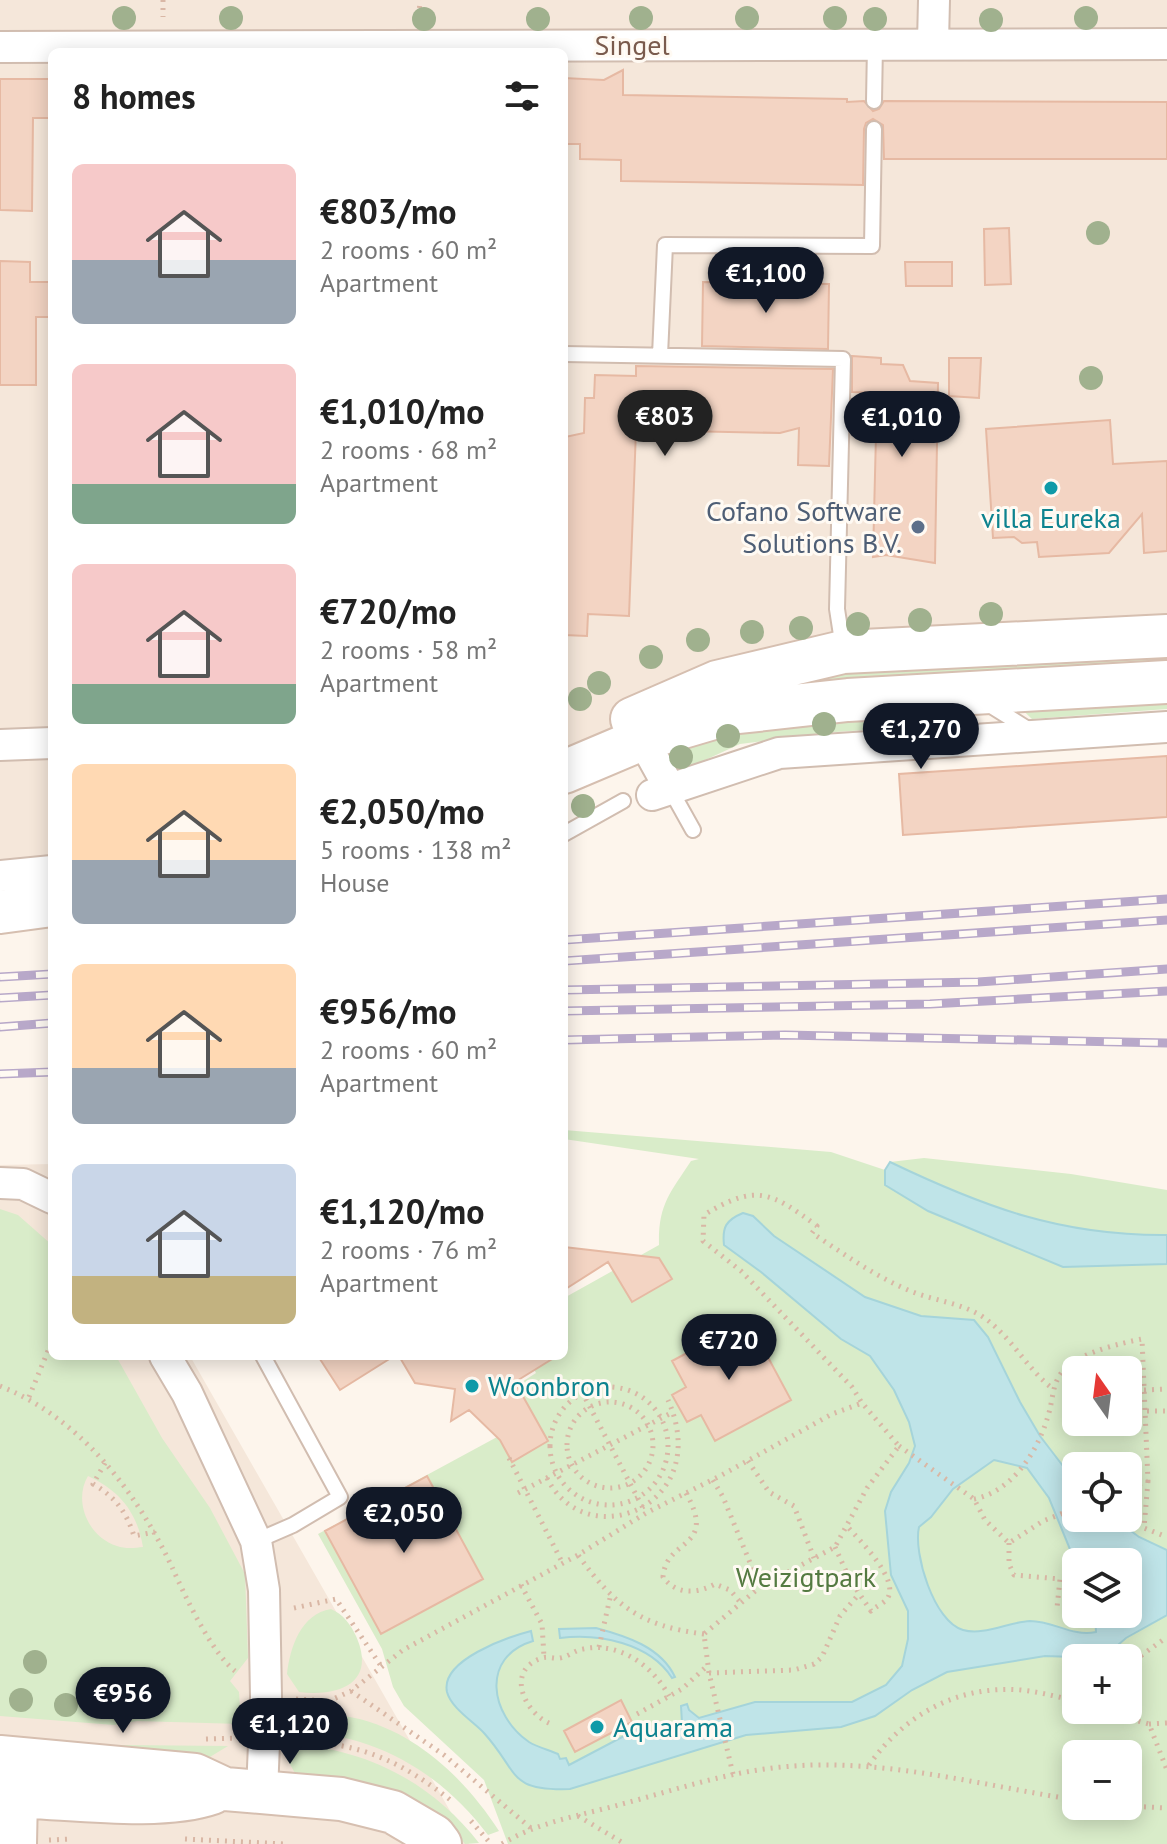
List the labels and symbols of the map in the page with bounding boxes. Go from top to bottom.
street label: Singel [594,26,670,63]
pin: €1,100 [701,247,831,315]
pin: €803 [618,390,712,458]
pin: €1,010 [837,391,967,459]
marker: villa Eureka [1042,479,1060,497]
place label: Cofano Software Solutions B.V. [706,492,902,561]
place label: villa Eureka [981,499,1121,536]
marker: Cofano Software Solutions B.V. [909,518,927,536]
pin: €1,270 [856,703,986,771]
pin: €720 [682,1314,776,1382]
north arrow [1062,1356,1142,1436]
place label: Woonbron [488,1367,610,1404]
marker: Woonbron [463,1377,481,1395]
pin: €2,050 [339,1487,469,1555]
park label: Weizigtpark [736,1558,877,1595]
pin: €956 [76,1667,170,1735]
pin: €1,120 [225,1698,355,1766]
place label: Aquarama [613,1708,733,1745]
marker: Aquarama [588,1718,606,1736]

